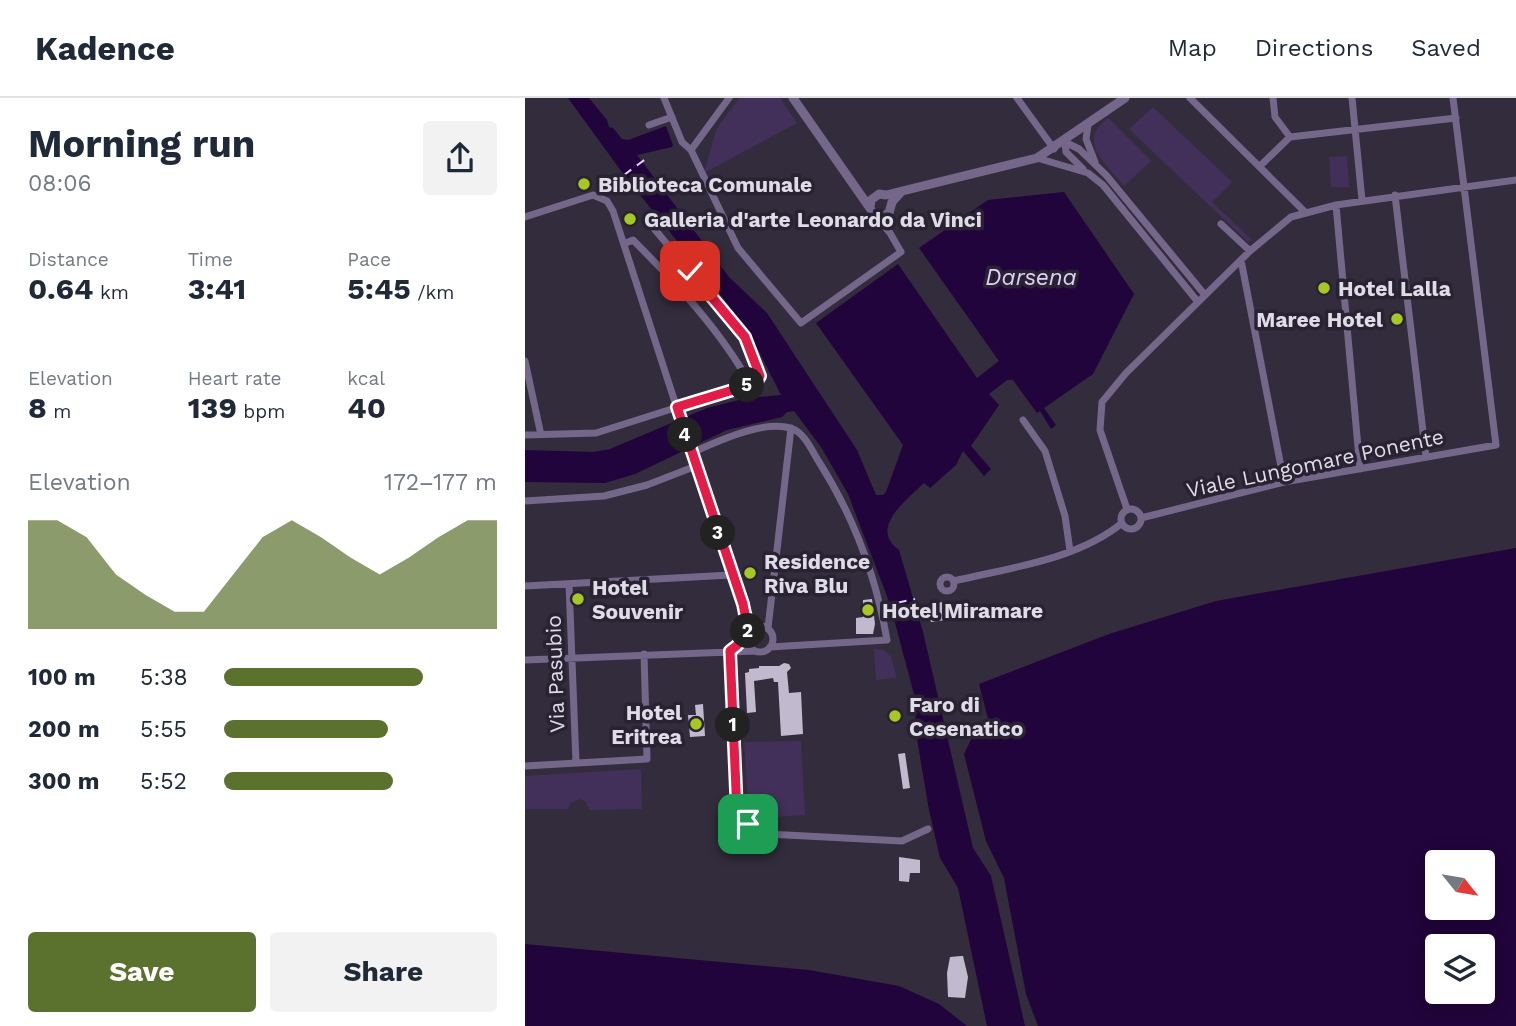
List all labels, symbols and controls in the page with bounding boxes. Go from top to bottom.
text: Kadence [35,29,175,68]
text: Map [1168,34,1217,62]
text: Directions [1255,34,1373,62]
text: Saved [1411,34,1481,62]
button: share [423,121,497,195]
text: Morning run [28,122,255,166]
text: 08:06 [28,170,92,197]
place label: Biblioteca Comunale [598,172,812,197]
marker: Biblioteca Comunale [576,176,592,192]
place label: Galleria d'arte Leonardo da Vinci [644,207,982,232]
marker: Galleria d'arte Leonardo da Vinci [622,211,638,227]
pin [660,241,720,301]
text: Distance [28,248,109,271]
text: Time [188,248,233,271]
text: Pace [347,248,391,271]
icon: check [671,252,709,290]
water label: Darsena [985,264,1077,291]
text: 0.64 [28,271,93,306]
text: 3:41 [188,271,246,306]
text: 5:45 [347,271,411,306]
place label: Hotel Lalla [1338,276,1452,301]
marker: Hotel Lalla [1316,280,1332,296]
text: km [93,281,129,304]
text: /km [411,281,454,304]
place label: Maree Hotel [1256,307,1383,332]
marker: Maree Hotel [1389,311,1405,327]
text: Elevation [28,367,113,390]
text: Heart rate [188,367,282,390]
text: kcal [347,367,385,390]
pin: 5 [729,368,765,402]
text: 5 [741,373,752,396]
text: 8 [28,390,47,425]
text: 139 [188,390,237,425]
text: 40 [347,390,386,425]
text: m [47,400,71,423]
text: bpm [237,400,285,423]
pin: 4 [667,418,703,452]
text: 4 [678,423,691,446]
street label: Viale Lungomare Ponente [1184,423,1446,503]
text: Elevation [28,469,131,496]
text: 172–177 m [384,469,497,496]
pin: 3 [701,516,735,550]
text: 3 [712,521,723,544]
place label: Residence Riva Blu [764,549,870,598]
marker: Residence Riva Blu [742,565,758,581]
place label: Hotel Souvenir [592,575,683,624]
marker: Hotel Souvenir [570,591,586,607]
place label: Hotel Miramare [882,598,1043,623]
marker: Hotel Miramare [860,602,876,618]
pin: 2 [731,614,766,648]
street label: Via Pasubio [540,615,570,733]
text: 2 [742,619,753,642]
text: 100 m [28,664,96,691]
text: 5:38 [140,664,188,691]
place label: Faro di Cesenatico [909,692,1023,741]
place label: Hotel Eritrea [611,700,683,749]
pin: 1 [715,708,751,742]
marker: Faro di Cesenatico [887,708,903,724]
text: 1 [728,713,737,736]
text: 200 m [28,716,100,743]
text: 5:55 [140,716,187,743]
marker: Hotel Eritrea [688,716,704,732]
text: 300 m [28,768,99,795]
text: 5:52 [140,768,187,795]
pin [718,794,778,854]
icon: arrive [729,805,767,843]
north arrow [1425,850,1495,920]
map controls [1425,850,1495,1004]
button: Save [28,932,256,1012]
button: Share [270,932,497,1012]
button: layers [1425,934,1495,1004]

